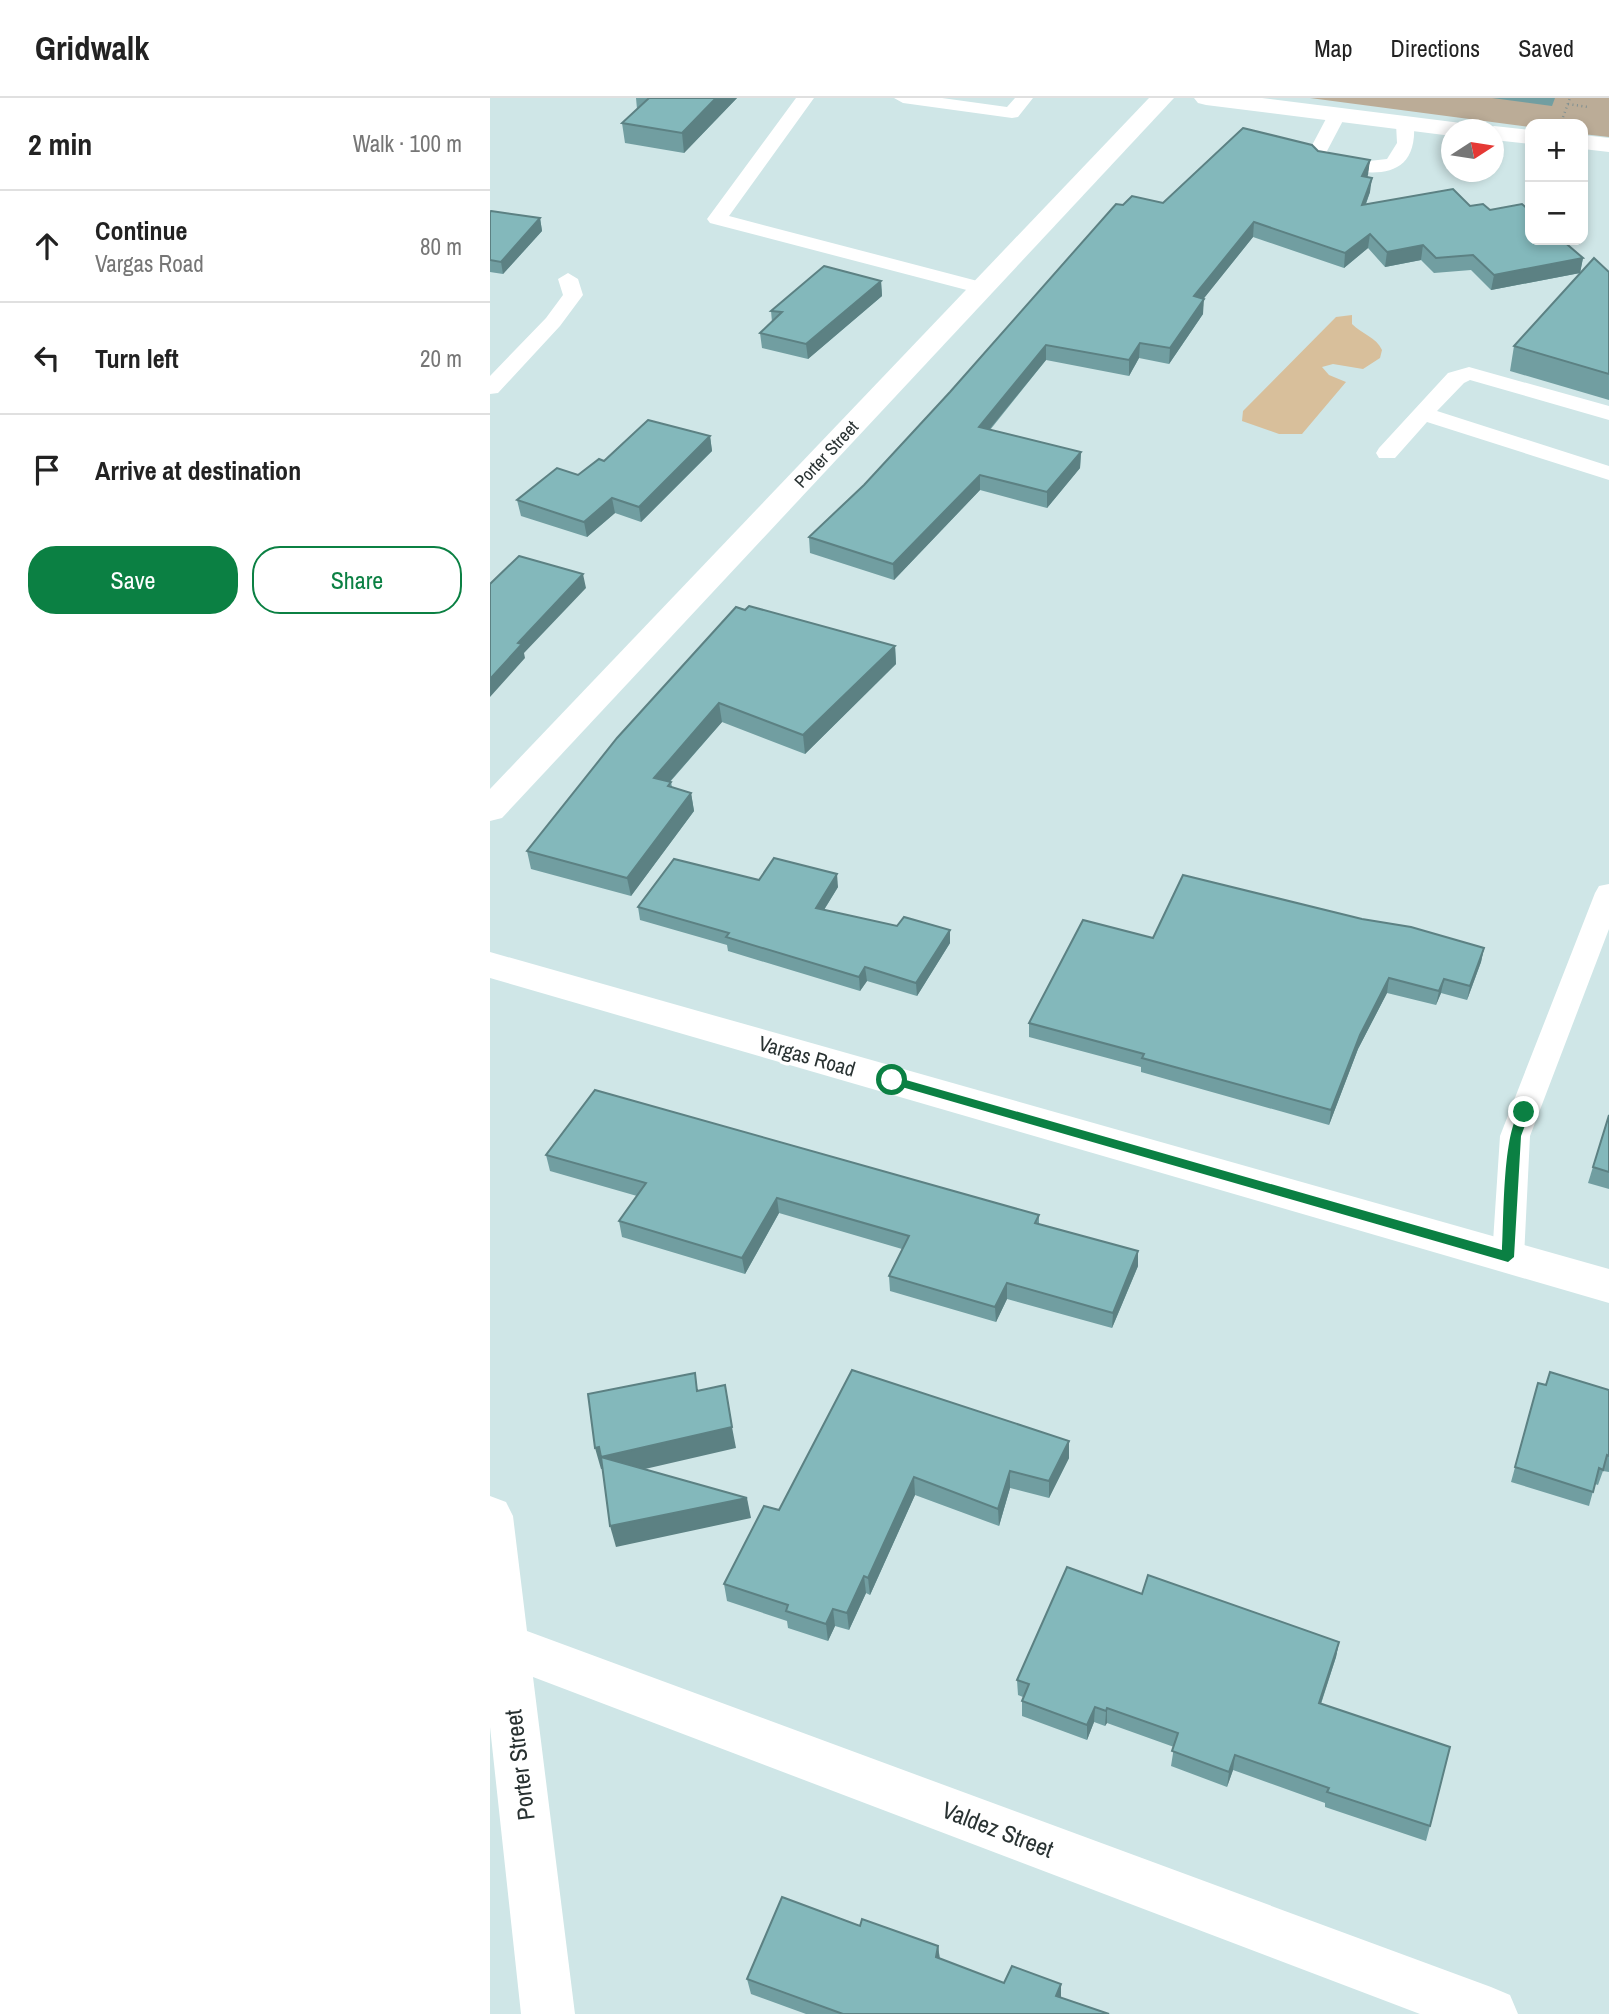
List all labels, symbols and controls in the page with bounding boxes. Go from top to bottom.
text: Gridwalk [35,26,149,70]
text: Map [1314,32,1352,64]
text: Directions [1390,32,1480,64]
text: Saved [1518,32,1574,64]
north arrow [1441,119,1504,182]
map controls [1525,119,1588,245]
button: + [1525,119,1588,182]
text: 2 min [28,124,92,164]
text: Walk · 100 m [353,128,462,159]
button: − [1525,182,1588,245]
text: Continue [95,213,187,248]
icon: ahead [28,227,66,265]
text: 80 m [420,231,462,262]
text: Vargas Road [95,248,204,279]
icon: left [28,339,66,377]
text: Turn left [95,341,179,376]
text: 20 m [420,343,462,374]
street label: Porter Street [788,415,864,493]
icon: arrive [28,451,66,489]
text: Arrive at destination [95,453,301,488]
button: Save [28,546,238,614]
button: Share [252,546,462,614]
street label: Vargas Road [755,1028,859,1084]
route start [876,1064,907,1095]
route end [1508,1096,1539,1127]
street label: Porter Street [496,1707,542,1822]
street label: Valdez Street [938,1793,1059,1865]

